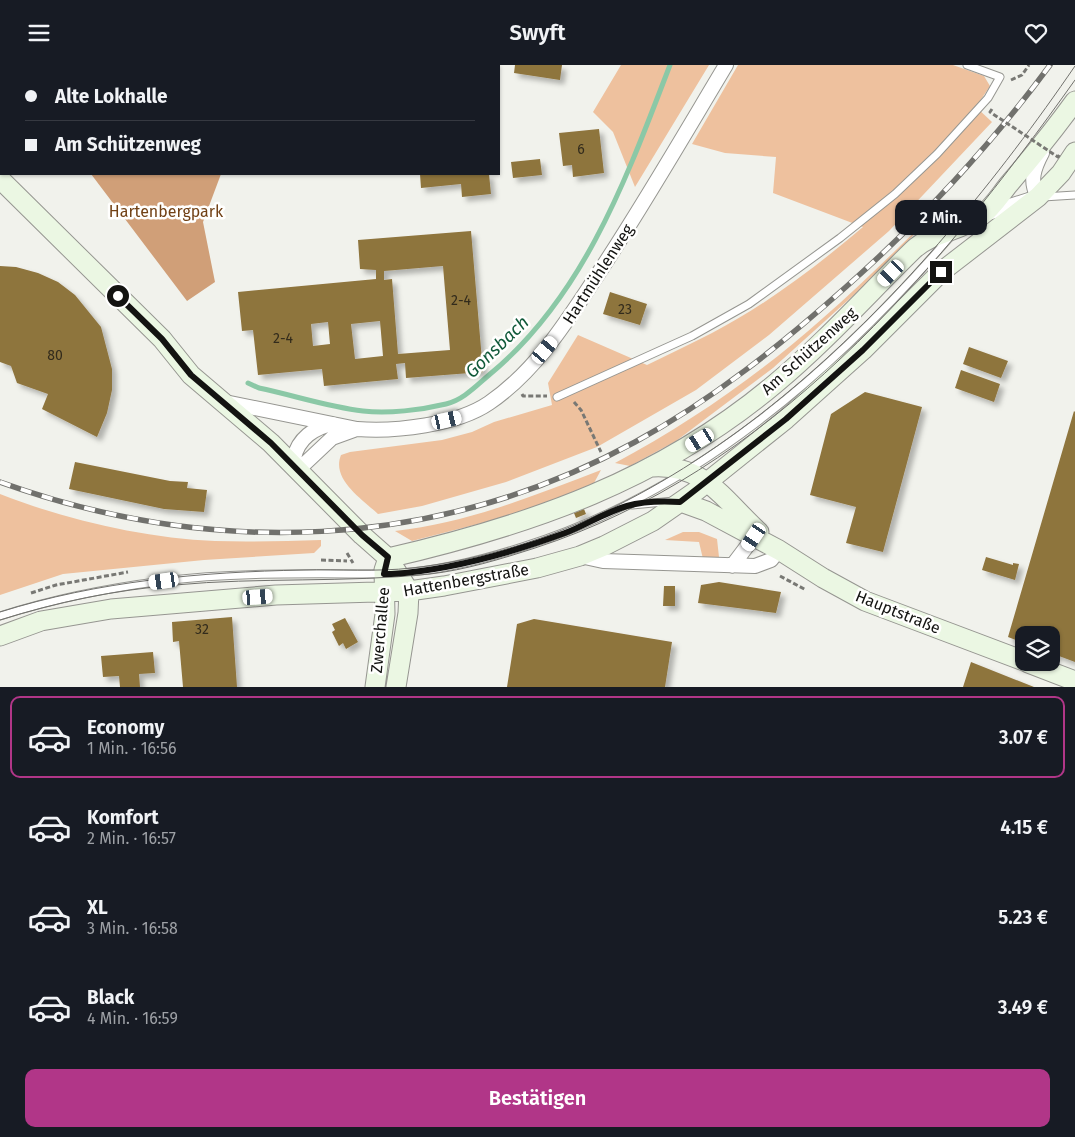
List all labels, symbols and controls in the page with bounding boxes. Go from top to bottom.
icon: menu [25,19,53,47]
text: Swyft [509,19,566,46]
icon: heart [1022,19,1050,47]
text: Alte Lokhalle [55,85,168,108]
text: Am Schützenweg [55,133,201,156]
house number: 6 [577,141,585,158]
callout: 2 Min. [895,199,987,235]
park label: Hartenbergpark [109,202,224,221]
text: 2 Min. [920,208,962,227]
street label: Hartmühlenweg [559,220,638,327]
car [875,257,906,289]
route end [930,261,952,283]
route start [107,285,129,307]
house number: 2-4 [451,292,471,309]
house number: 23 [618,301,632,318]
street label: Am Schützenweg [758,303,861,399]
water label: Gonsbach [461,311,533,383]
house number: 2-4 [273,330,293,347]
car [529,334,560,366]
house number: 80 [47,347,63,364]
car [430,409,463,431]
car [683,426,716,454]
car [739,520,768,554]
street label: Hattenbergstraße [402,560,530,600]
car [148,571,179,591]
street label: Zwerchallee [367,586,393,674]
street label: Hauptstraße [853,586,943,638]
car [242,588,273,606]
house number: 32 [195,621,209,638]
map controls [1015,626,1060,671]
button: layers [1015,626,1060,671]
icon: car [27,715,72,760]
text: Economy [87,716,164,739]
text: 3.07 € [999,726,1048,749]
text: 1 Min. · 16:56 [87,739,177,758]
icon: car [27,805,72,850]
text: Komfort [87,806,158,829]
text: 4.15 € [1000,816,1048,839]
text: 2 Min. · 16:57 [87,829,176,848]
icon: car [27,895,72,940]
text: XL [87,896,108,919]
text: 5.23 € [998,906,1048,929]
text: 3 Min. · 16:58 [87,919,178,938]
icon: car [27,985,72,1030]
text: Black [87,986,134,1009]
text: 3.49 € [998,996,1048,1019]
text: 4 Min. · 16:59 [87,1009,178,1028]
button: Bestätigen [25,1069,1050,1127]

